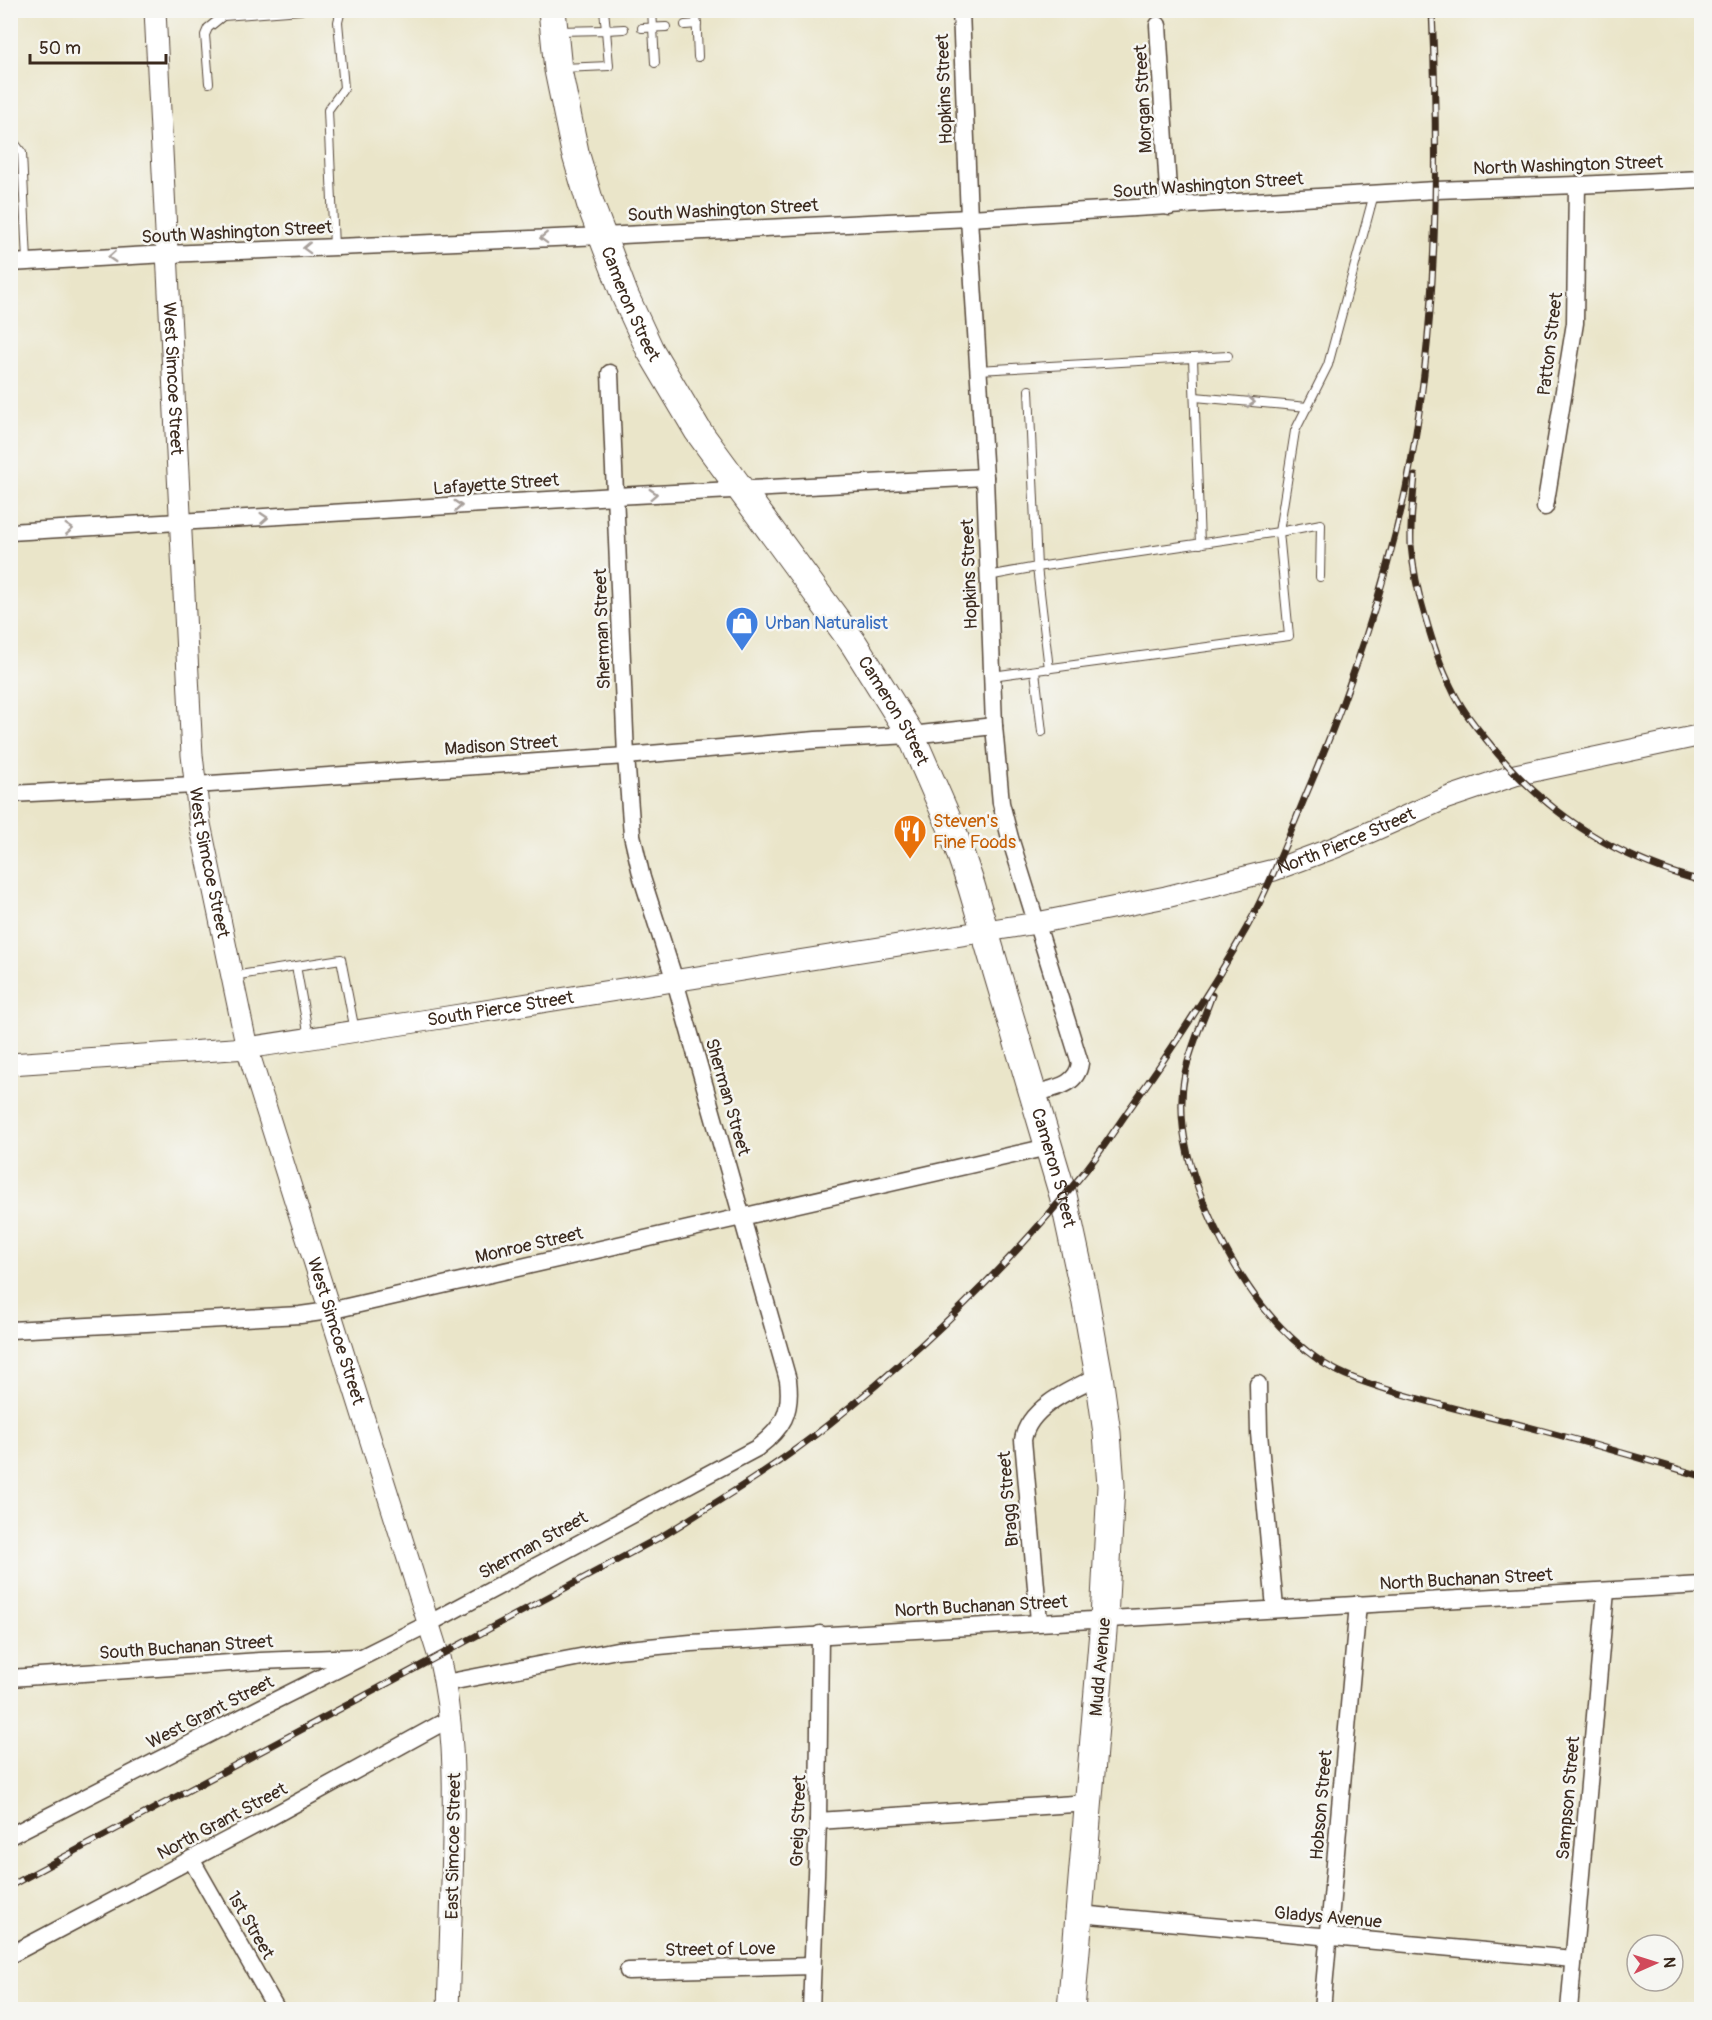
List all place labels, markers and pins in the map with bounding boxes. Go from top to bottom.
shop icon: Urban Naturalist [724,605,760,652]
place label: Urban Naturalist [765,612,889,635]
place label: Steven's Fine Foods [933,810,1016,854]
restaurant icon: Steven's Fine Foods [892,813,928,860]

